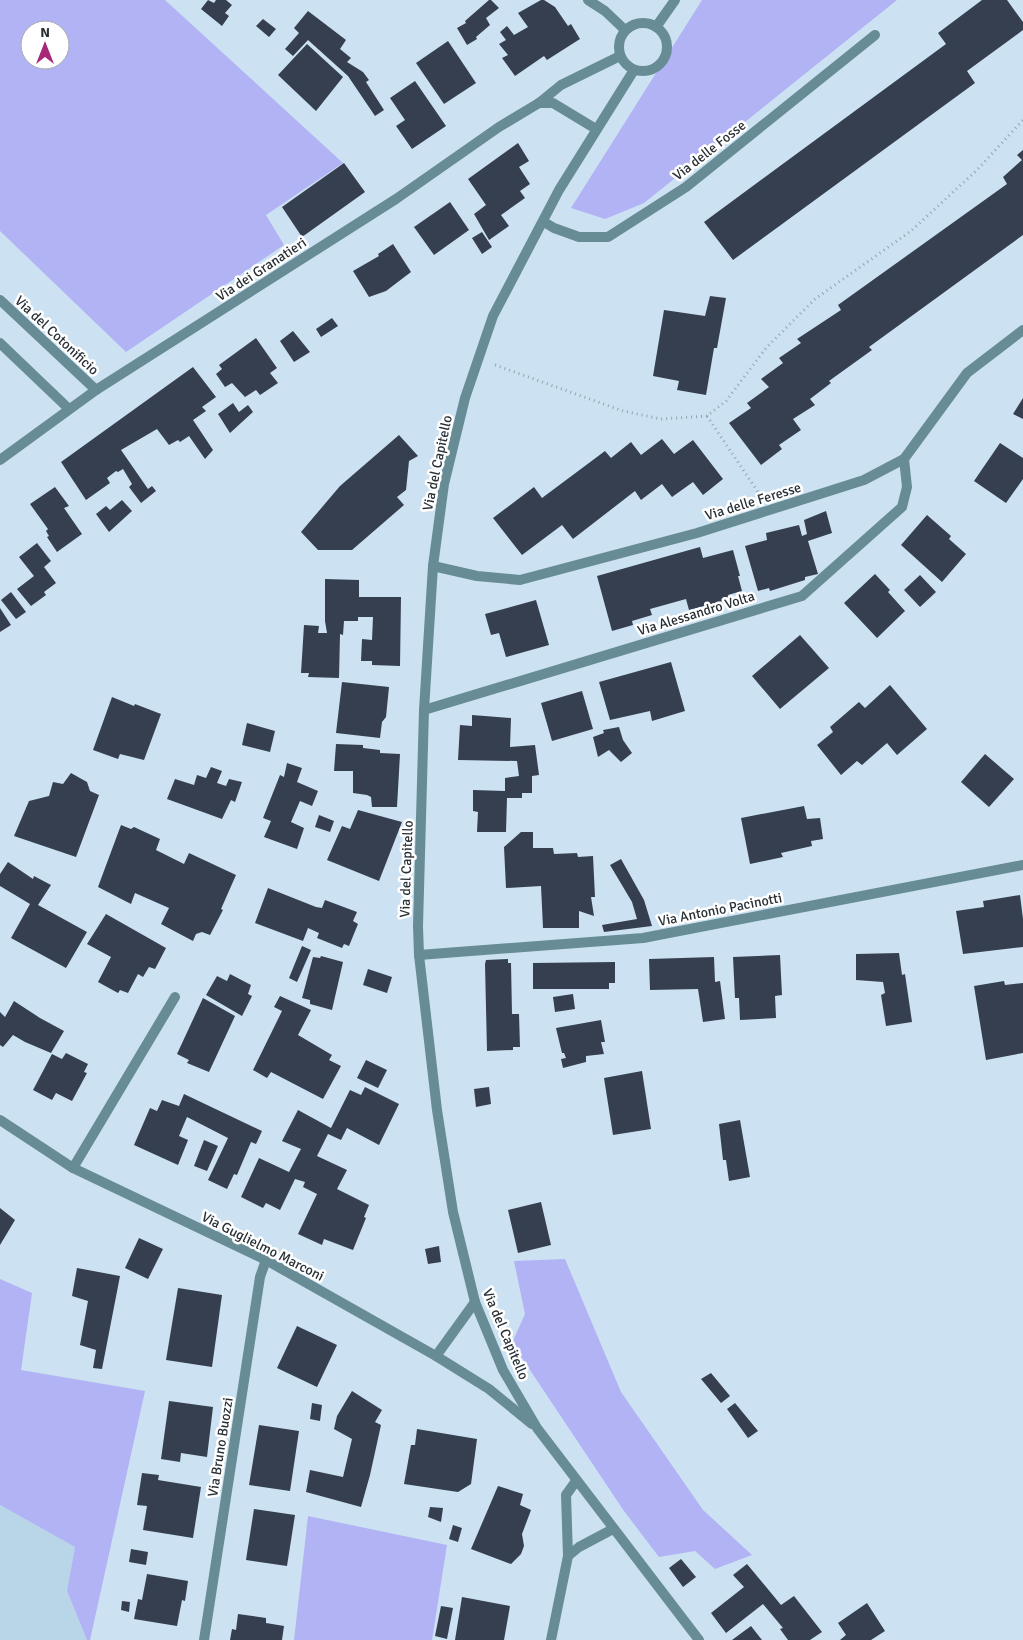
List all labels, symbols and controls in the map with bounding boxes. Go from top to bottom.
north arrow [20,20,70,70]
text: N [40,24,50,41]
street label: Via delle Fosse [669,117,749,184]
street label: Via dei Granatieri [213,234,310,305]
street label: Via del Cotonificio [11,292,102,379]
street label: Via del Capitello [419,414,456,512]
street label: Via delle Feresse [703,479,803,524]
street label: Via Alessandro Volta [636,588,757,639]
street label: Via del Capitello [396,820,417,918]
street label: Via Antonio Pacinotti [657,889,783,930]
street label: Via Guglielmo Marconi [199,1208,327,1285]
street label: Via del Capitello [479,1286,532,1382]
street label: Via Bruno Buozzi [204,1396,237,1498]

